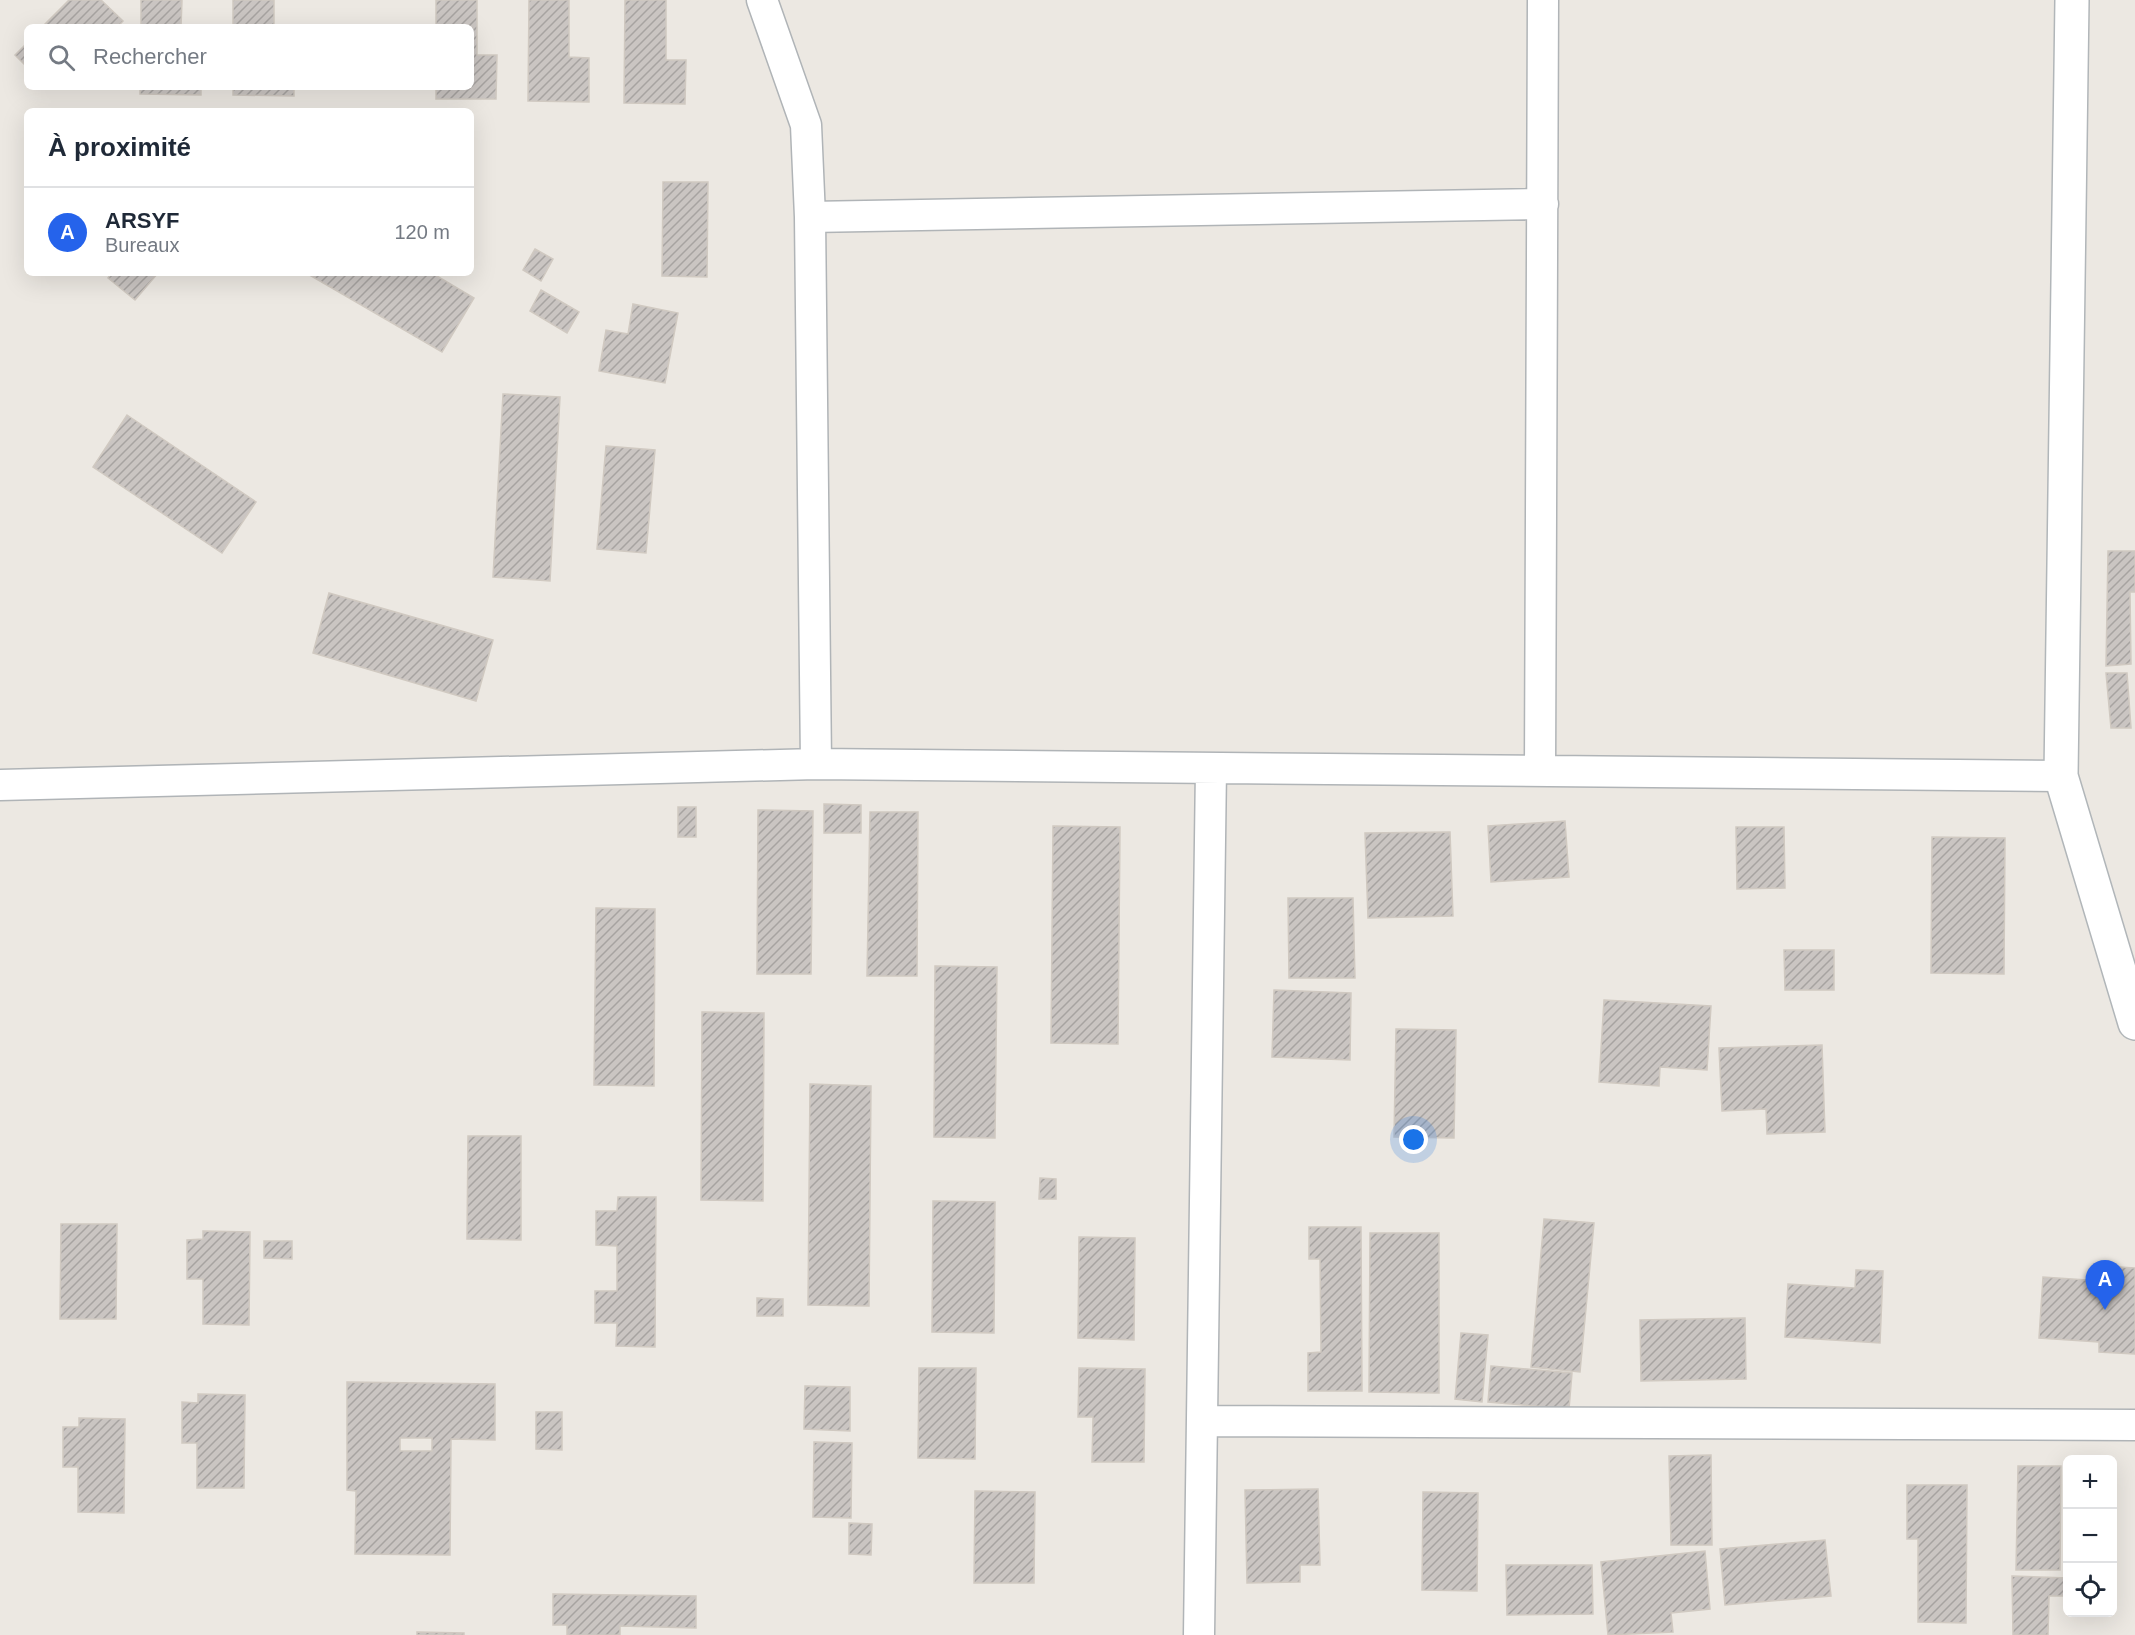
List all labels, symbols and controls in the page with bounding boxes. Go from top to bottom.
search box [24,24,474,90]
icon: search [45,41,78,74]
text: Rechercher [93,44,207,69]
text: À proximité [48,132,191,162]
text: ARSYF [105,208,180,233]
text: A [60,221,75,243]
text: 120 m [394,221,450,243]
text: Bureaux [105,234,180,256]
your location [1399,1125,1428,1154]
pin: A [2086,1260,2124,1310]
map controls [2063,1455,2117,1617]
button: + [2063,1455,2117,1509]
button: − [2063,1509,2117,1563]
button: locate [2063,1563,2117,1617]

